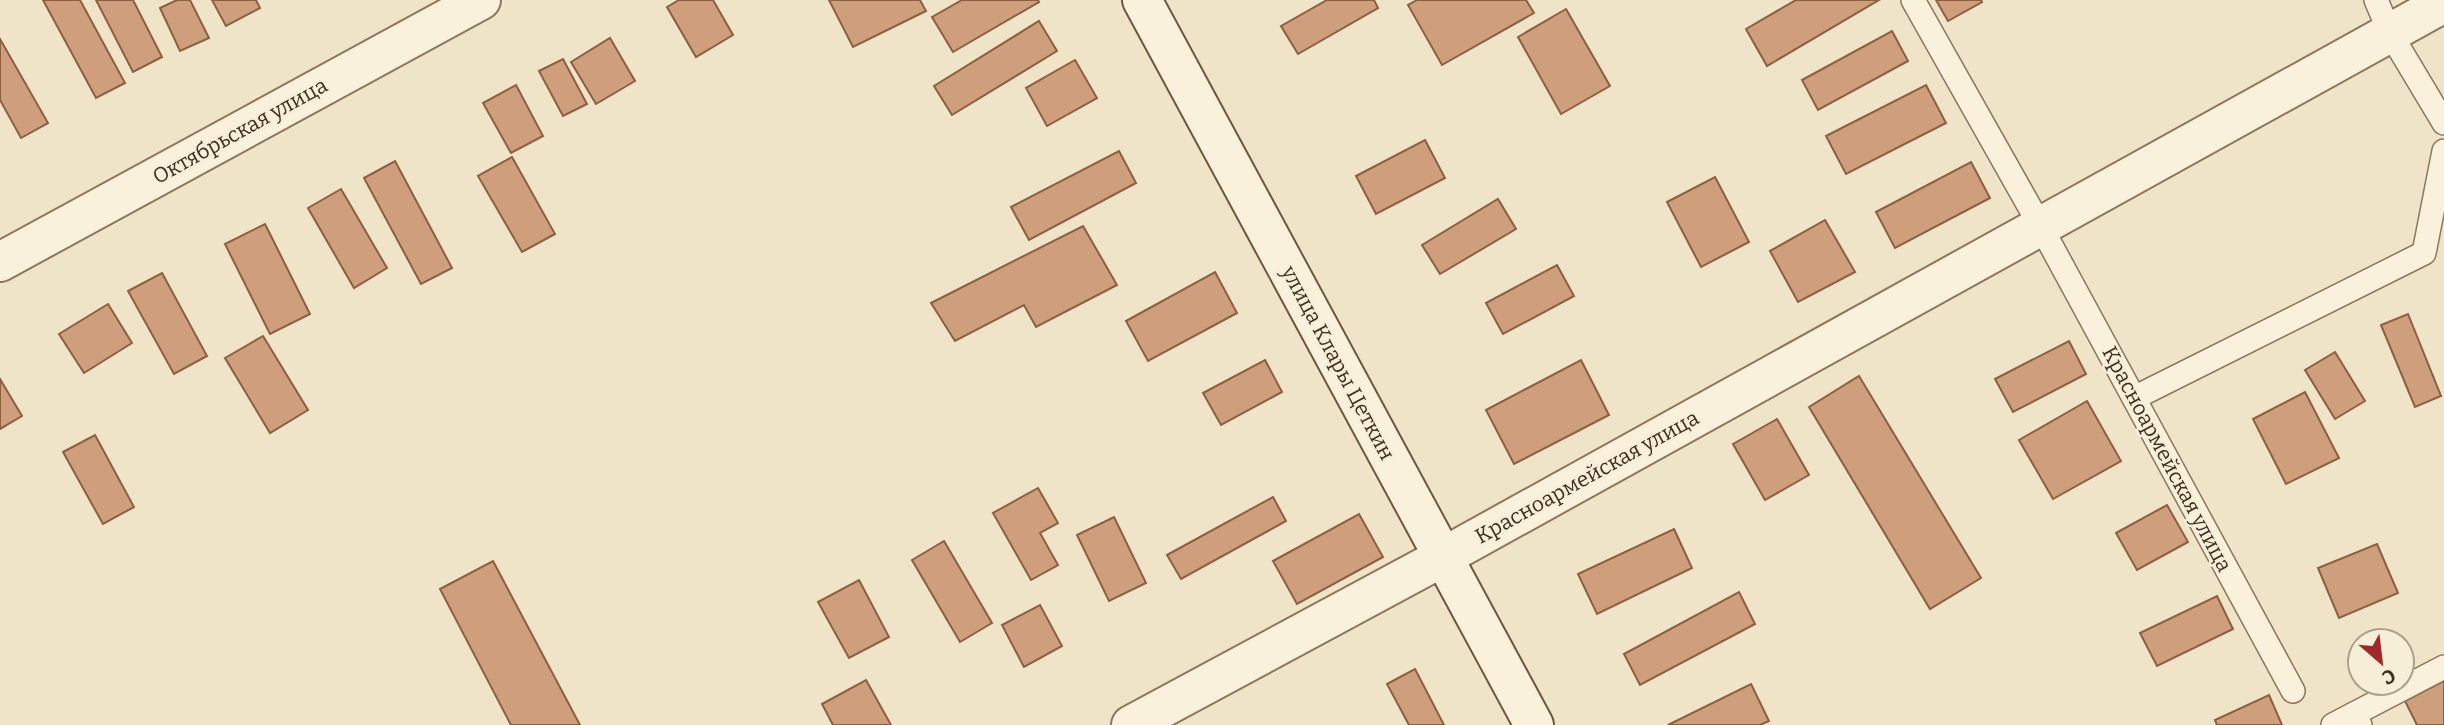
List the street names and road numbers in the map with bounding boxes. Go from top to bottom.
street label: Октябрьская улица [148,72,332,190]
street label: улица Клары Цеткин [1275,261,1400,465]
street label: Красноармейская улица [2096,342,2238,577]
street label: Красноармейская улица [1471,404,1704,549]

